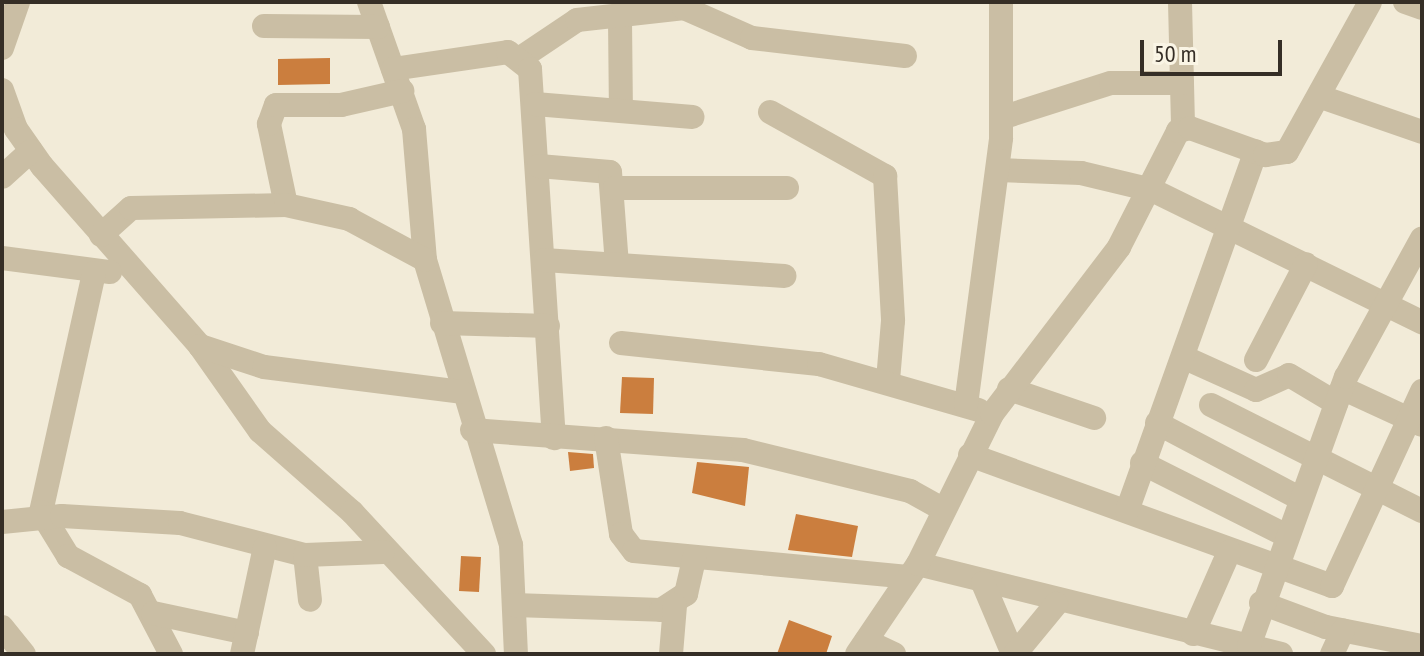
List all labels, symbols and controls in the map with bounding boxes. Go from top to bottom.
scale bar [1144,24,1286,74]
text: 50 m [1154,38,1196,69]

